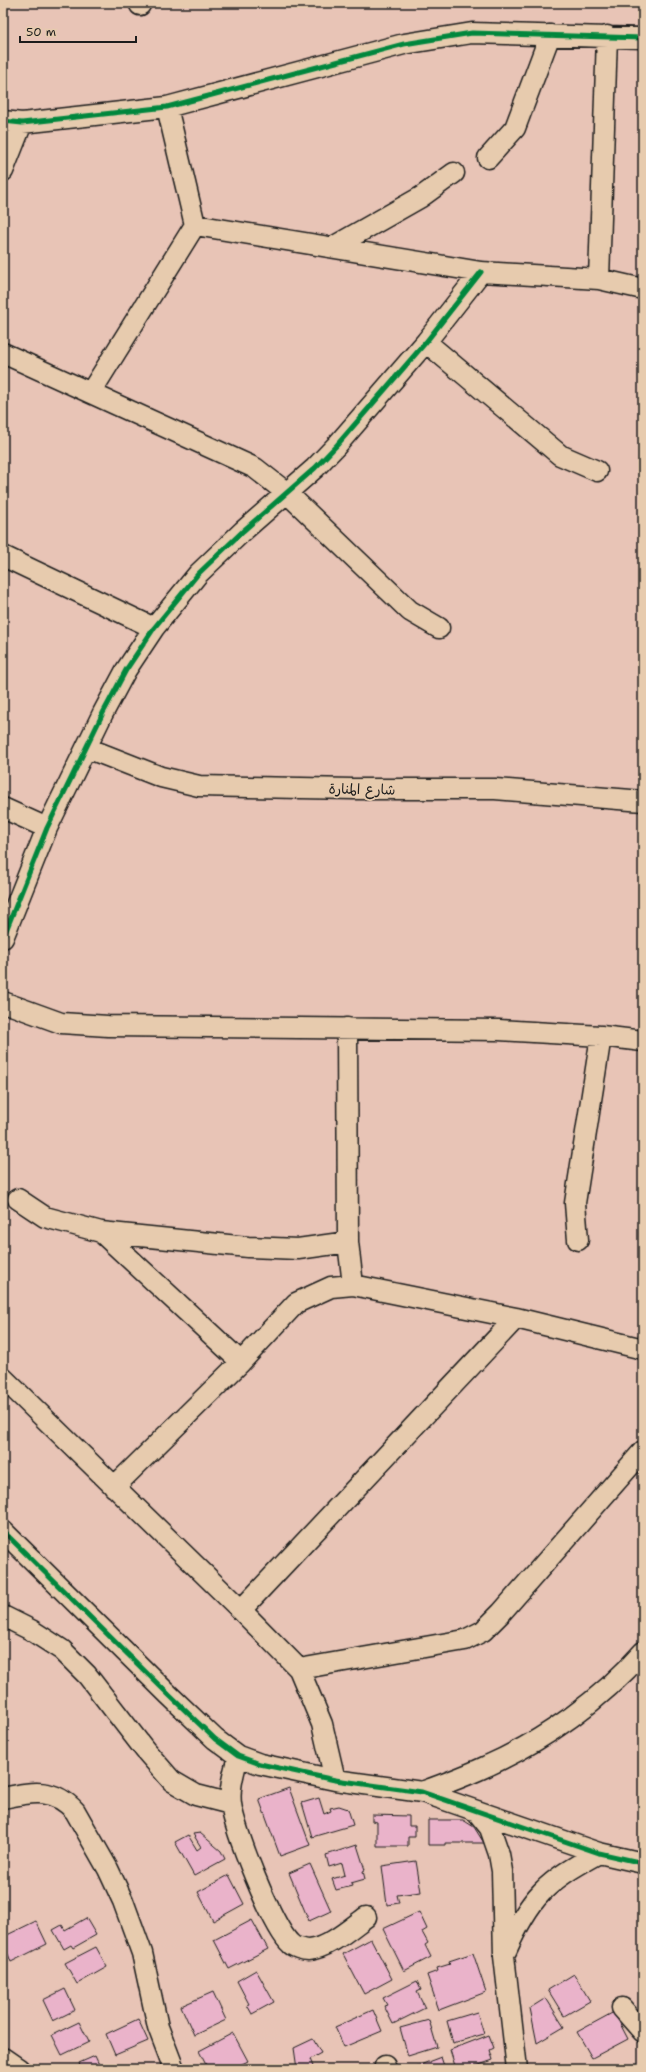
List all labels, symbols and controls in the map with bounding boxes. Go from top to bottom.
scale bar [20,18,136,44]
text: 50 m [26,24,56,40]
street label: شارع المنارة [329,779,395,800]

